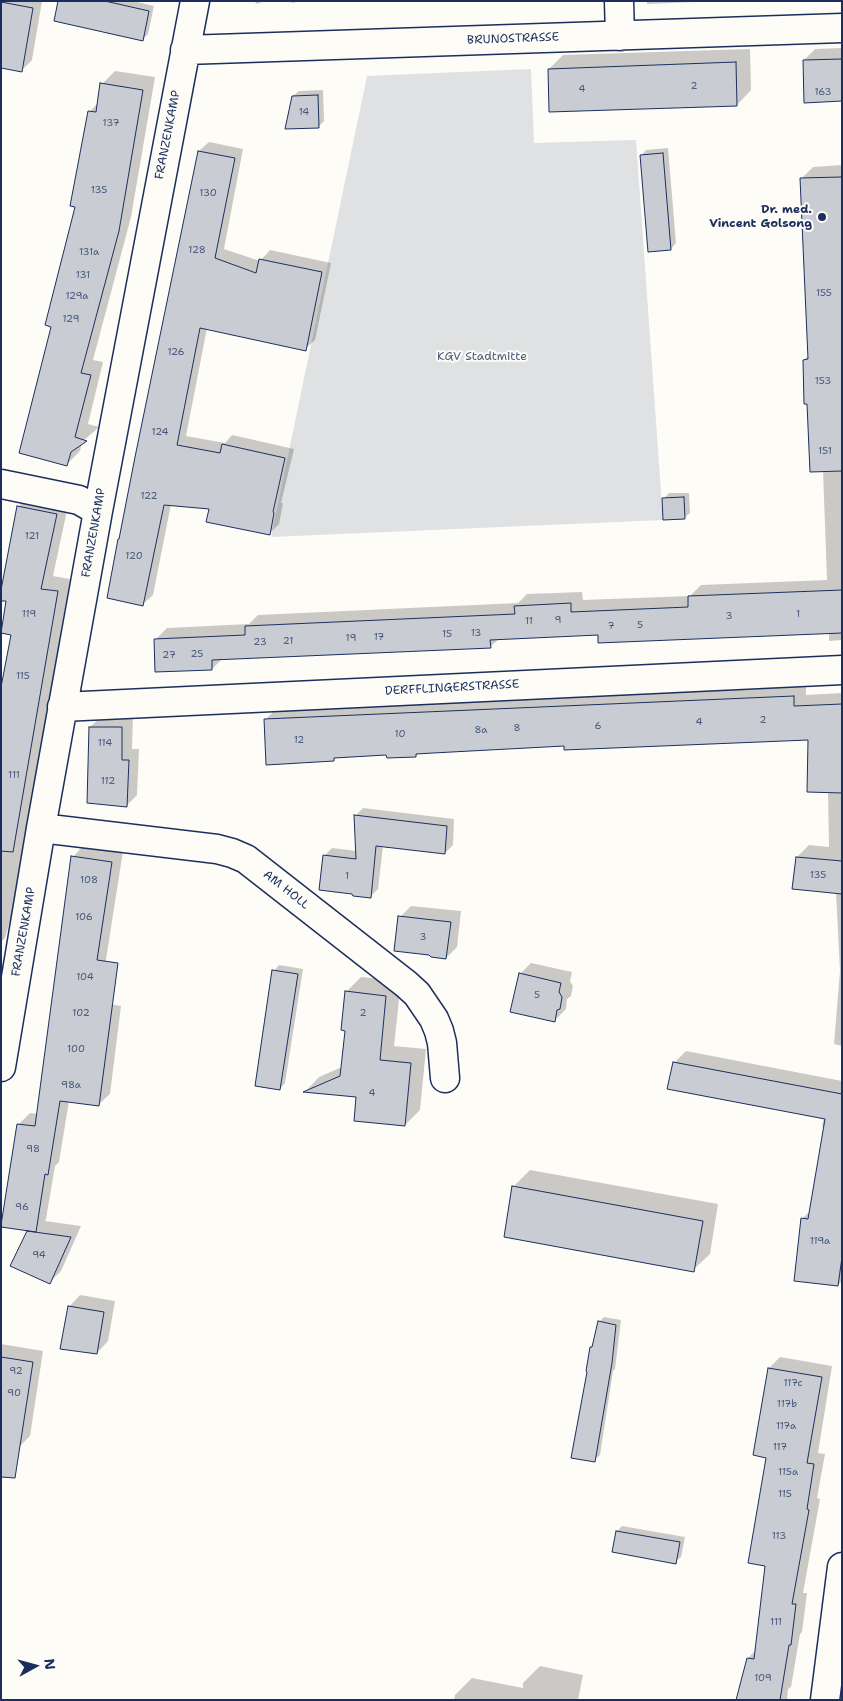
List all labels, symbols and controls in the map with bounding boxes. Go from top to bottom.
street label: BRUNOSTRASSE [467,30,559,48]
house number: 2 [691,80,697,92]
house number: 4 [579,83,585,95]
house number: 163 [814,86,832,98]
street label: FRANZENKAMP [152,89,184,181]
house number: 14 [299,106,309,118]
house number: 137 [103,117,119,129]
house number: 135 [91,184,107,196]
house number: 130 [199,187,217,199]
place label: Dr. med. Vincent Golsong [709,203,812,231]
marker: Dr. med. Vincent Golsong [816,211,828,223]
house number: 128 [188,244,206,256]
house number: 131a [79,246,99,258]
house number: 131 [76,269,90,281]
house number: 155 [816,287,832,299]
house number: 129a [65,290,89,302]
house number: 129 [62,313,80,325]
house number: 126 [167,346,185,358]
park label: KGV Stadtmitte [437,350,527,364]
house number: 153 [815,375,831,387]
house number: 124 [151,426,169,438]
house number: 151 [818,445,832,457]
street label: FRANZENKAMP [79,487,109,579]
house number: 122 [140,490,158,502]
house number: 121 [25,530,39,542]
house number: 120 [125,550,143,562]
house number: 119 [22,608,36,620]
house number: 1 [796,608,800,620]
house number: 3 [726,610,732,622]
house number: 9 [555,614,561,626]
house number: 11 [525,615,533,627]
house number: 5 [637,619,643,631]
house number: 7 [608,620,614,632]
house number: 13 [471,627,481,639]
house number: 15 [442,628,452,640]
house number: 17 [374,631,384,643]
house number: 19 [346,632,356,644]
house number: 21 [283,635,293,647]
house number: 23 [253,636,267,648]
house number: 25 [191,648,203,660]
house number: 27 [162,649,176,661]
house number: 115 [16,670,30,682]
street label: DERFFLINGERSTRASSE [384,677,520,699]
house number: 2 [760,714,766,726]
house number: 4 [696,716,702,728]
house number: 6 [595,720,601,732]
house number: 8 [514,722,520,734]
house number: 8a [475,724,487,736]
house number: 10 [395,728,405,740]
house number: 12 [294,734,304,746]
house number: 114 [98,737,112,749]
house number: 111 [8,769,20,781]
house number: 112 [101,775,115,787]
street label: AM HOLL [260,868,312,912]
house number: 135 [810,869,826,881]
house number: 1 [345,870,349,882]
house number: 108 [80,874,98,886]
street label: FRANZENKAMP [9,886,39,978]
house number: 106 [75,911,93,923]
house number: 3 [420,931,426,943]
house number: 104 [76,971,94,983]
house number: 5 [534,989,540,1001]
house number: 102 [72,1007,90,1019]
house number: 2 [360,1007,366,1019]
house number: 100 [67,1043,85,1055]
house number: 98a [61,1079,81,1091]
house number: 4 [369,1087,375,1099]
house number: 98 [26,1143,40,1155]
house number: 96 [15,1201,29,1213]
house number: 119a [810,1235,830,1247]
house number: 94 [32,1249,46,1261]
house number: 92 [9,1365,23,1377]
house number: 117c [783,1377,803,1389]
house number: 90 [7,1387,21,1399]
house number: 117b [777,1398,797,1410]
house number: 117a [776,1420,796,1432]
house number: 117 [773,1441,787,1453]
house number: 115a [778,1466,798,1478]
house number: 115 [778,1488,792,1500]
house number: 113 [772,1530,786,1542]
house number: 111 [770,1616,782,1628]
north arrow [10,1641,60,1691]
text: N [40,1658,59,1671]
house number: 109 [754,1672,772,1684]

